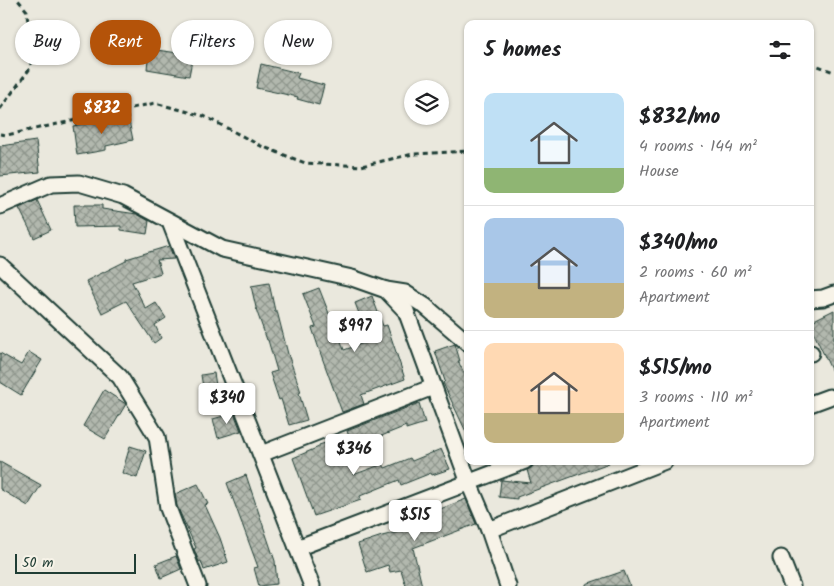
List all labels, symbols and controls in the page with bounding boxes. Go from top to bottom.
chip: Buy [15,20,80,65]
chip: Rent [90,20,161,65]
chip: Filters [171,20,254,65]
chip: New [264,20,332,65]
text: 5 homes [484,34,561,67]
icon: filters [766,36,794,64]
map controls [404,80,449,125]
button: layers [404,80,449,125]
pin: $832 [72,92,132,135]
text: $832 [84,96,121,121]
text: $832/mo [639,101,720,134]
icon: home [524,113,584,173]
text: 4 rooms · 144 m² [639,134,757,159]
text: House [639,159,679,184]
text: $340/mo [639,227,718,260]
icon: home [524,238,584,298]
text: 2 rooms · 60 m² [639,260,752,285]
text: Apartment [639,285,710,310]
pin: $997 [325,310,385,353]
text: $997 [338,314,372,339]
text: $515/mo [639,352,712,385]
icon: home [524,363,584,423]
pin: $340 [197,382,257,425]
text: 3 rooms · 110 m² [639,385,753,410]
text: $340 [209,386,245,411]
text: Apartment [639,410,710,435]
pin: $346 [324,434,384,476]
text: $346 [336,437,372,462]
pin: $515 [385,500,445,542]
text: $515 [400,503,430,528]
scale bar [15,551,136,574]
text: 50 m [22,552,53,574]

